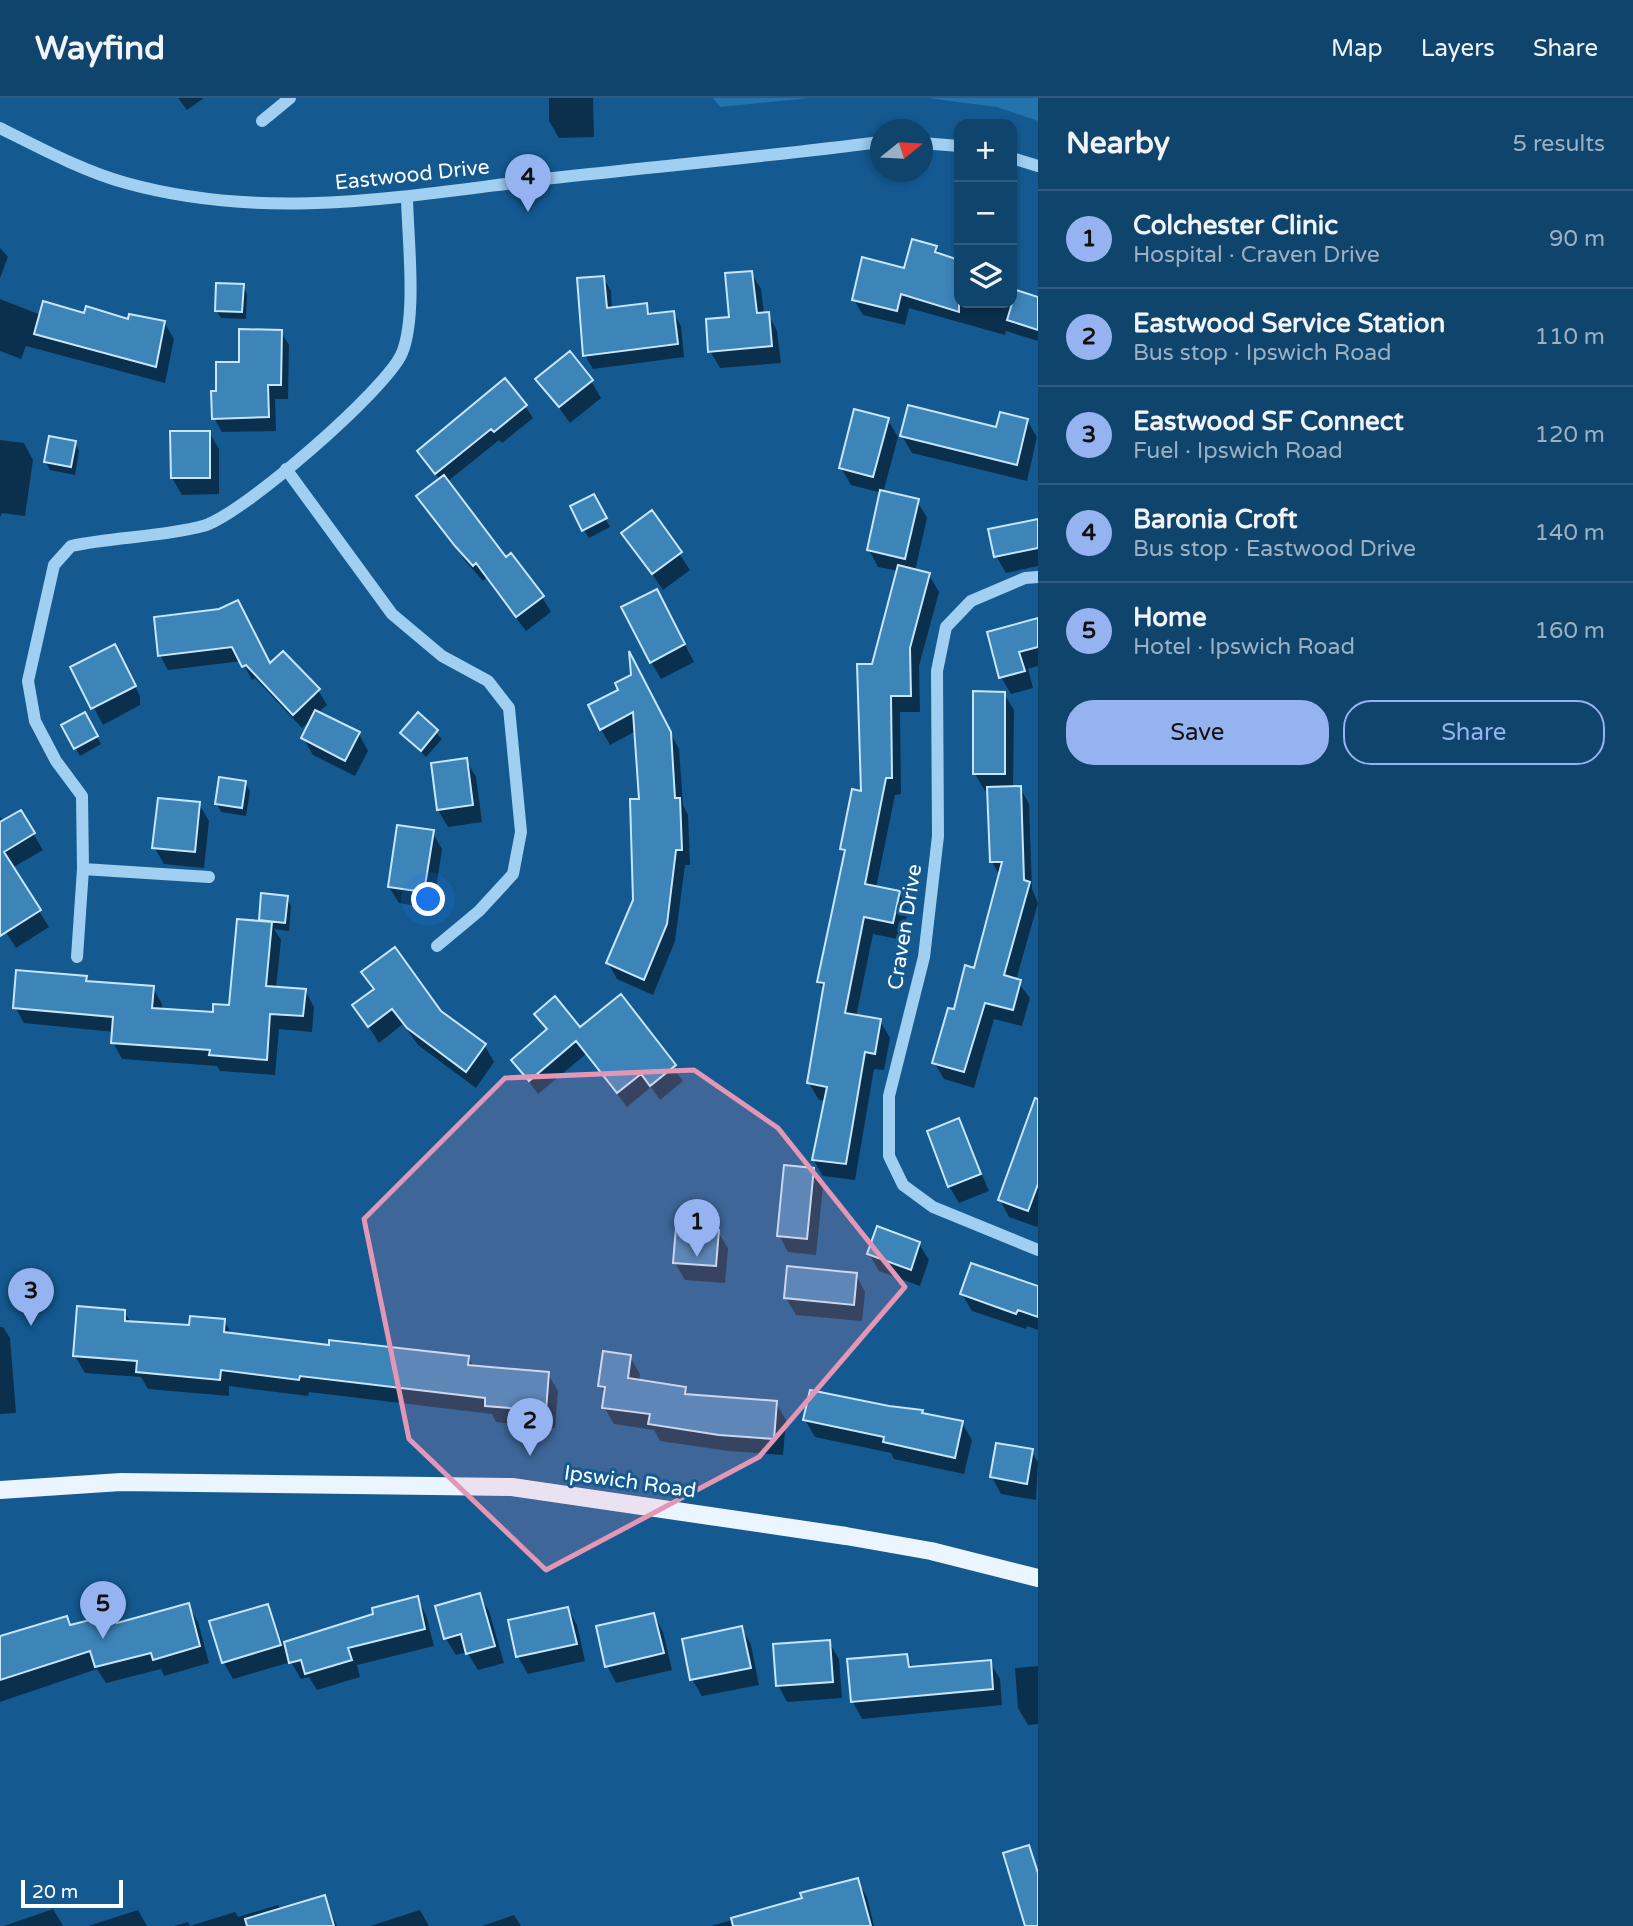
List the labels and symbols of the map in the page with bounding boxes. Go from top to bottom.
north arrow [870,119,933,182]
street label: Eastwood Drive [333,154,491,196]
pin: 4 [505,154,551,212]
street label: Craven Drive [883,862,927,992]
your location [411,882,445,916]
pin: 1 [674,1199,720,1257]
pin: 3 [8,1268,54,1326]
pin: 2 [507,1398,553,1456]
street label: Ipswich Road [562,1460,698,1504]
pin: 5 [80,1581,126,1639]
scale bar [21,1877,122,1909]

